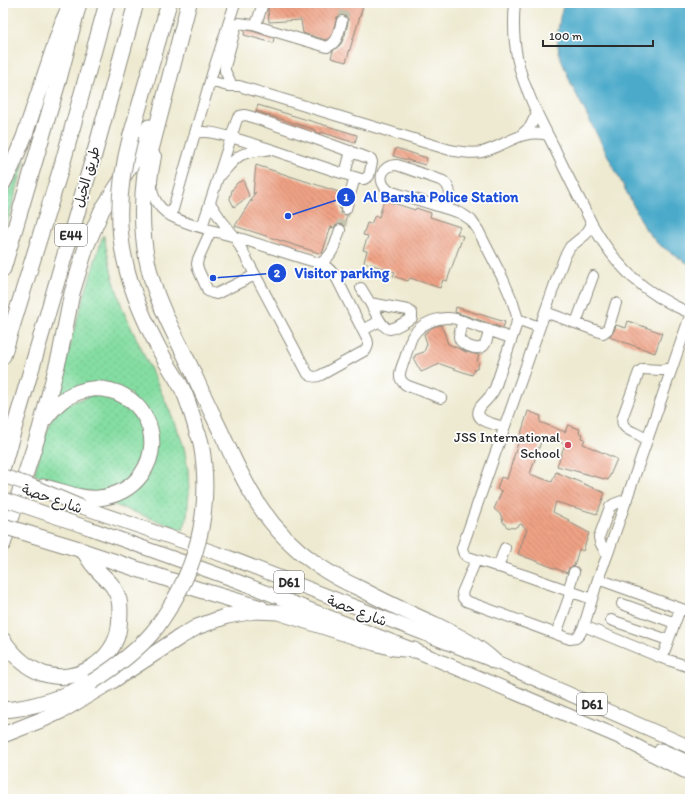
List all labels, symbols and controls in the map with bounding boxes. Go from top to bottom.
scale bar [543,22,653,48]
text: 100 m [549,29,582,43]
street label: طريق الخيل [70,144,104,210]
callout: Al Barsha Police Station [336,184,526,211]
text: Al Barsha Police Station [362,188,519,206]
text: 1 [343,190,349,204]
road number: E44 [55,224,87,246]
callout: Visitor parking [267,259,398,286]
text: Visitor parking [295,264,390,283]
text: 2 [274,266,281,280]
place label: JSS International School [454,429,560,462]
marker: JSS International School [563,440,573,450]
street label: شارع حصة [19,481,84,518]
road number: D61 [274,571,304,593]
street label: شارع حصة [324,592,389,631]
road number: D61 [577,693,607,715]

